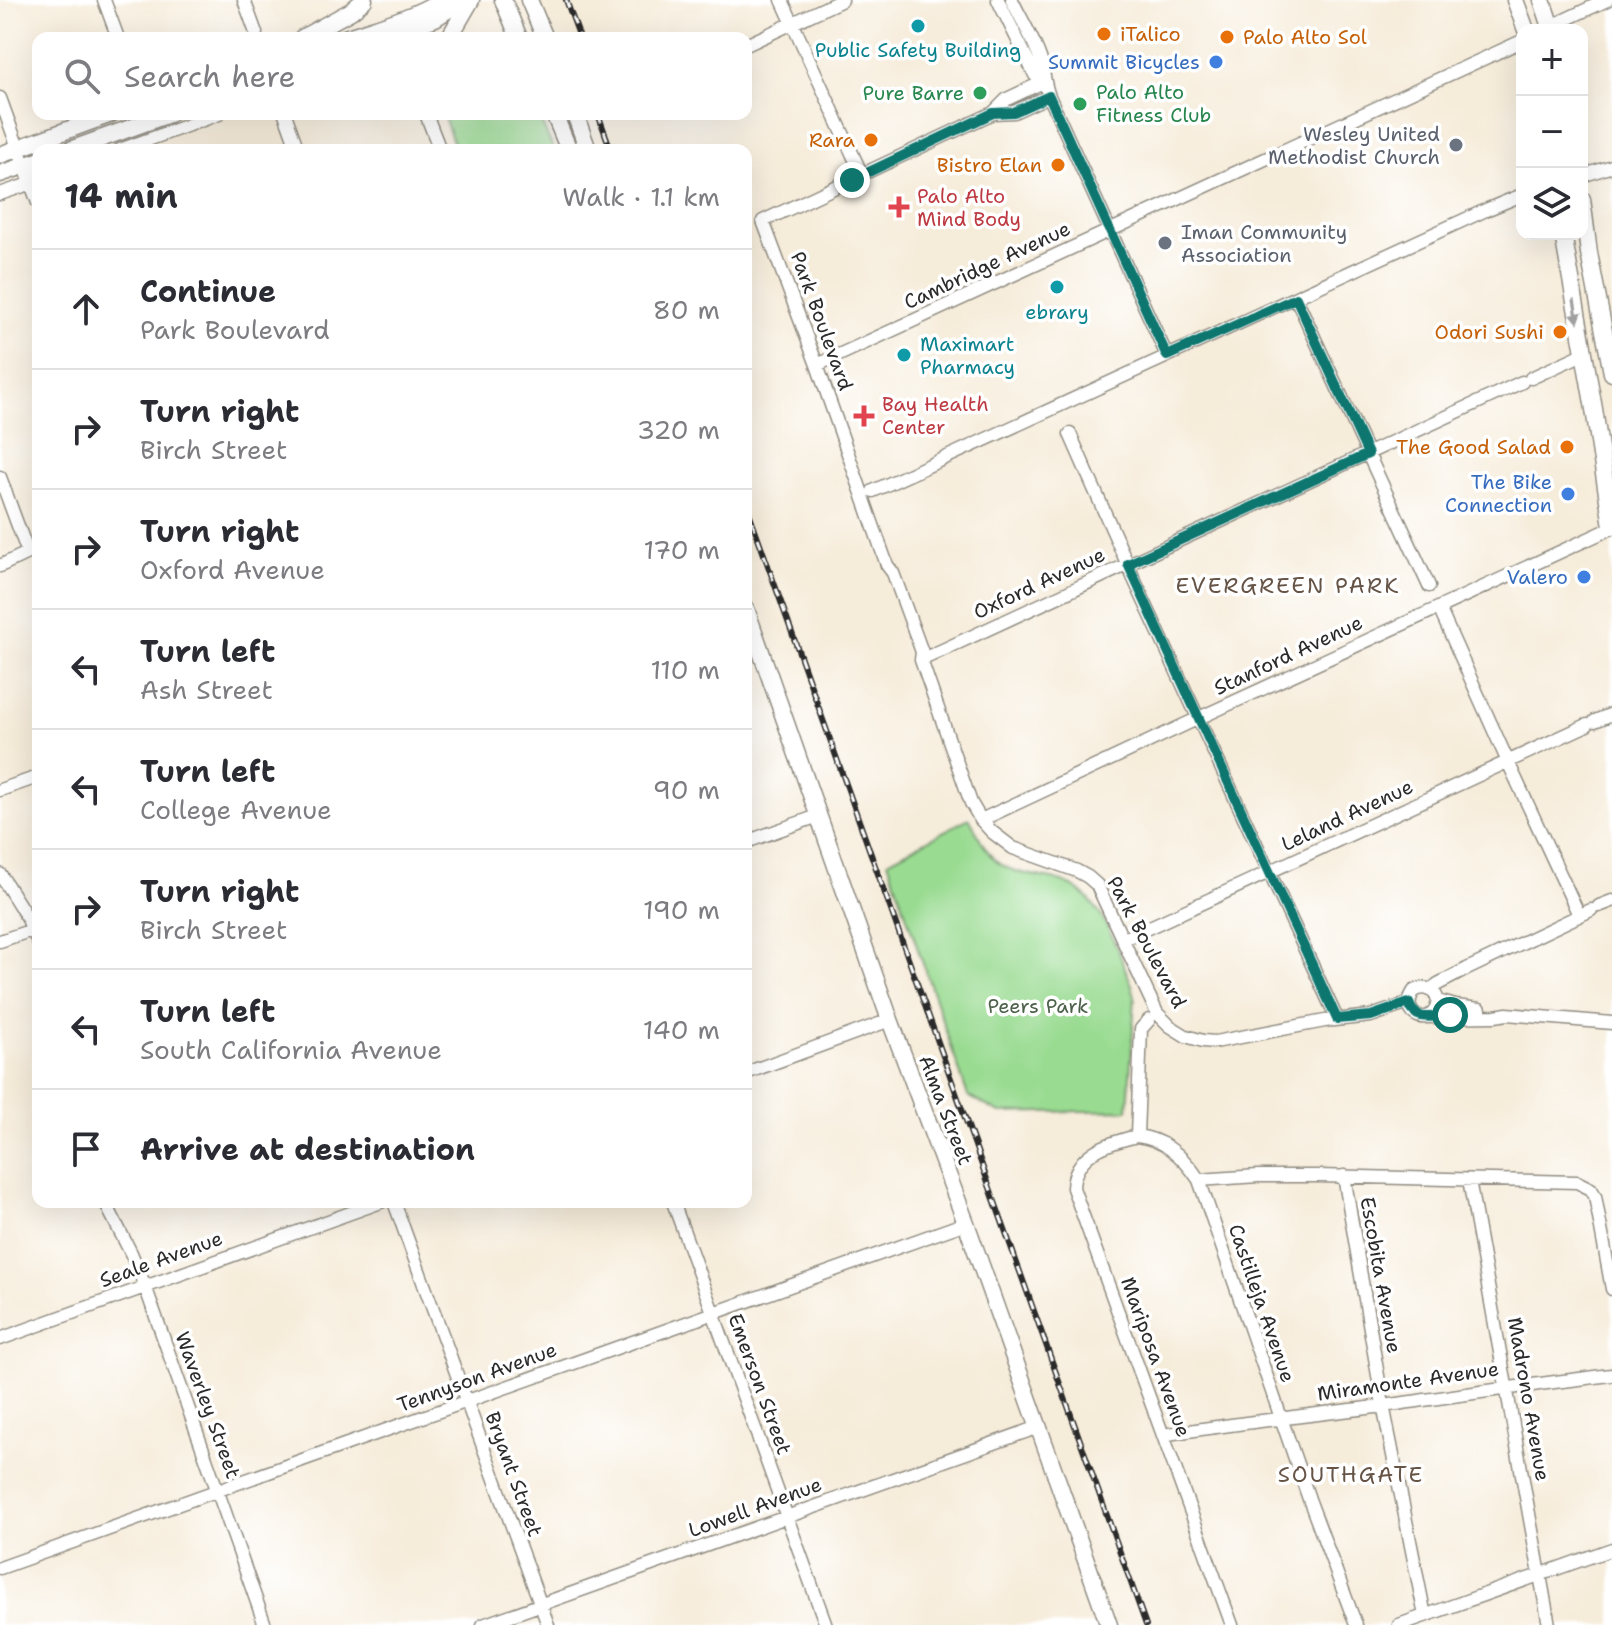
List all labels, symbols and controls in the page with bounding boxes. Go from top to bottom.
marker: Public Safety Building [909,17,927,35]
place label: iTalico [1120,21,1181,47]
place label: Palo Alto Sol [1243,24,1367,50]
map controls [1516,24,1588,240]
button: + [1516,24,1588,96]
marker: iTalico [1095,25,1113,43]
marker: Palo Alto Sol [1218,28,1236,46]
search box [32,32,752,120]
place label: Public Safety Building [815,37,1021,63]
place label: Summit Bicycles [1048,49,1200,75]
marker: Summit Bicycles [1207,53,1225,71]
icon: search [60,54,104,98]
text: Search here [124,56,295,97]
place label: Palo Alto Fitness Club [1096,79,1211,128]
place label: Pure Barre [863,80,964,106]
marker: Pure Barre [971,84,989,102]
marker: Palo Alto Fitness Club [1071,95,1089,113]
button: − [1516,96,1588,168]
place label: Wesley United Methodist Church [1268,121,1440,170]
place label: Rara [809,127,856,153]
marker: Rara [862,131,880,149]
marker: Wesley United Methodist Church [1447,136,1465,154]
place label: Bistro Elan [937,152,1042,178]
marker: Bistro Elan [1049,156,1067,174]
route end [834,162,870,198]
button: layers [1516,168,1588,240]
text: 14 min [64,173,178,219]
text: Walk · 1.1 km [562,179,720,214]
place label: Palo Alto Mind Body [917,183,1021,232]
marker: Palo Alto Mind Body [888,196,910,218]
street label: Cambridge Avenue [900,215,1074,315]
place label: Iman Community Association [1181,219,1347,268]
marker: Iman Community Association [1156,234,1174,252]
street label: Park Boulevard [785,248,859,394]
text: Continue [140,271,276,312]
marker: ebrary [1048,278,1066,296]
icon: ahead [64,287,108,331]
text: 80 m [653,292,720,327]
place label: ebrary [1025,299,1089,325]
one-way arrow [1570,299,1583,324]
text: Park Boulevard [140,312,330,347]
place label: Odori Sushi [1435,319,1544,345]
marker: Odori Sushi [1551,323,1569,341]
place label: Maximart Pharmacy [920,331,1015,380]
marker: Maximart Pharmacy [895,346,913,364]
text: Turn right [140,391,299,432]
place label: Bay Health Center [882,391,989,440]
marker: Bay Health Center [853,405,875,427]
icon: right [64,407,108,451]
text: 320 m [637,412,720,447]
text: Birch Street [140,432,287,467]
place label: The Good Salad [1396,434,1551,460]
marker: The Good Salad [1558,438,1576,456]
place label: The Bike Connection [1445,469,1552,518]
marker: The Bike Connection [1559,485,1577,503]
text: Turn right [140,511,299,552]
icon: right [64,527,108,571]
text: 170 m [643,532,720,567]
street label: Oxford Avenue [969,541,1109,625]
text: Oxford Avenue [140,552,325,587]
place label: Valero [1507,564,1568,590]
marker: Valero [1575,568,1593,586]
district label: EVERGREEN PARK [1176,571,1400,600]
street label: Stanford Avenue [1210,609,1366,701]
text: Turn left [140,631,275,672]
icon: left [64,647,108,691]
text: 110 m [650,652,720,687]
text: Ash Street [140,672,273,707]
text: Turn left [140,751,275,792]
icon: left [64,767,108,811]
text: 90 m [653,772,720,807]
street label: Leland Avenue [1277,773,1417,857]
text: College Avenue [140,792,332,827]
text: Turn right [140,871,299,912]
street label: Park Boulevard [1101,872,1193,1013]
icon: right [64,887,108,931]
text: 190 m [643,892,720,927]
text: Birch Street [140,912,287,947]
text: Turn left [140,991,275,1032]
park label: Peers Park [987,993,1089,1019]
route start [1432,997,1468,1033]
icon: left [64,1007,108,1051]
text: 140 m [643,1012,720,1047]
text: South California Avenue [140,1032,442,1067]
street label: Alma Street [913,1051,979,1169]
icon: arrive [64,1127,108,1171]
text: Arrive at destination [140,1129,475,1170]
street label: Escobita Avenue [1354,1195,1408,1355]
street label: Castilleja Avenue [1223,1220,1301,1386]
street label: Seale Avenue [96,1225,226,1293]
street label: Mariposa Avenue [1115,1274,1197,1440]
street label: Emerson Street [722,1310,798,1458]
street label: Madrono Avenue [1502,1315,1556,1483]
street label: Waverley Street [169,1328,247,1482]
street label: Tennyson Avenue [394,1336,560,1418]
street label: Miramonte Avenue [1316,1355,1500,1407]
street label: Bryant Street [479,1408,549,1540]
district label: SOUTHGATE [1278,1460,1424,1489]
street label: Lowell Avenue [685,1471,825,1543]

